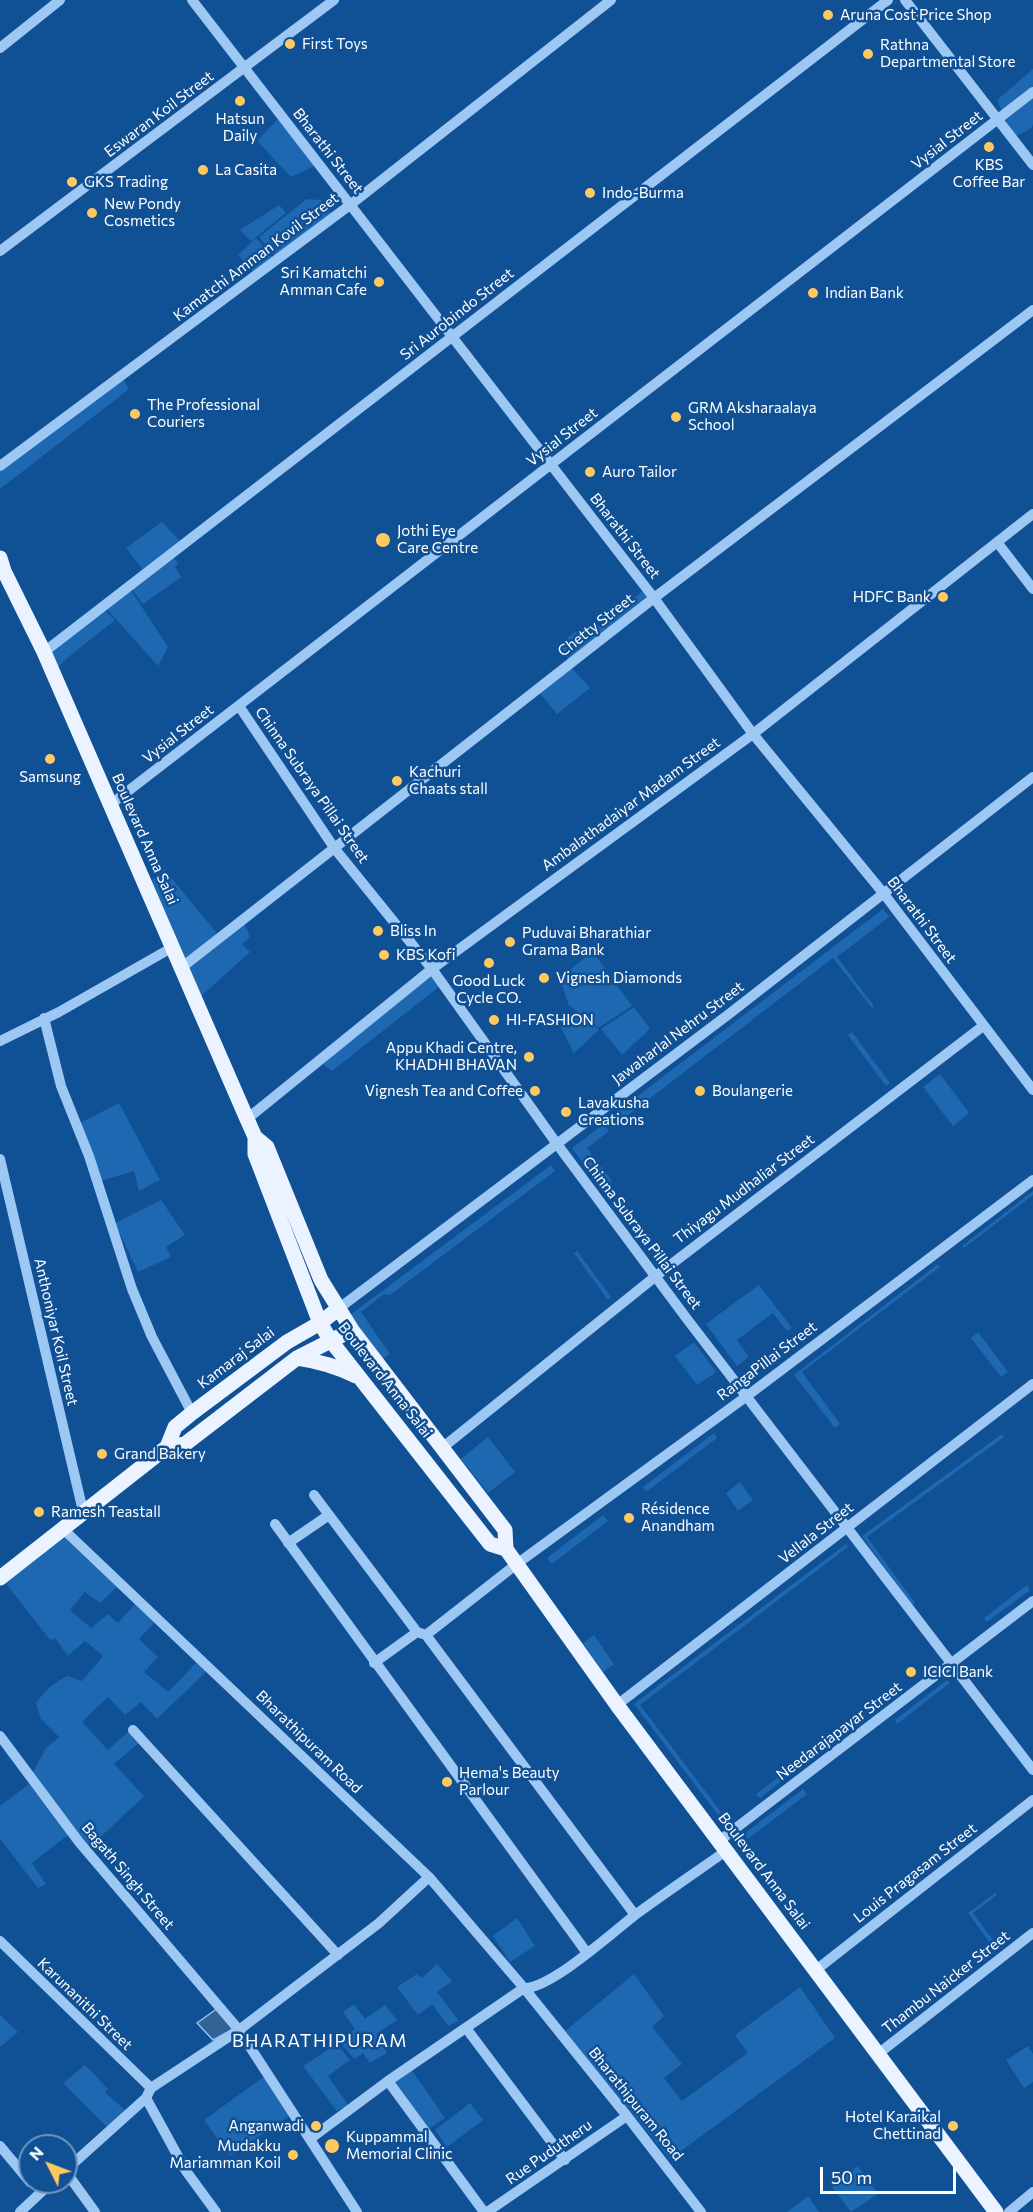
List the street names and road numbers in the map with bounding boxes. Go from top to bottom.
street label: Eswaran Koil Street [101,67,217,161]
street label: Bharathi Street [289,105,367,197]
street label: Vysial Street [908,107,986,173]
street label: Kamatchi Amman Kovil Street [170,189,342,325]
street label: Sri Aurobindo Street [397,264,517,364]
street label: Vysial Street [523,404,601,470]
street label: Bharathi Street [586,490,664,582]
street label: Chetty Street [554,590,638,660]
street label: Vysial Street [139,701,217,767]
street label: Chinna Subraya Pillai Street [251,703,373,867]
street label: Ambalathadaiyar Madam Street [538,733,724,875]
street label: Boulevard Anna Salai [108,771,182,907]
street label: Bharathi Street [884,873,960,967]
street label: Jawaharlal Nehru Street [609,978,747,1088]
street label: Thiyagu Mudhaliar Street [670,1130,818,1248]
street label: Chinna Subraya Pillai Street [579,1153,705,1313]
street label: Anthoniyar Koil Street [30,1256,82,1408]
street label: RangaPillai Street [714,1318,820,1404]
street label: Boulevard Anna Salai [334,1319,436,1441]
street label: Kamaraj Salai [194,1323,278,1393]
street label: Vellala Street [775,1498,857,1568]
street label: Needarajapayar Street [773,1678,905,1784]
street label: Bharathipuram Road [252,1687,366,1797]
street label: Boulevard Anna Salai [714,1809,814,1933]
street label: Bagath Singh Street [78,1819,178,1933]
street label: Louis Pragasam Street [850,1819,980,1927]
street label: Thambu Naicker Street [879,1927,1013,2037]
street label: Karunanithi Street [34,1954,136,2054]
street label: Bharathipuram Road [585,2044,687,2164]
street label: Rue Pudutheru [502,2116,596,2188]

